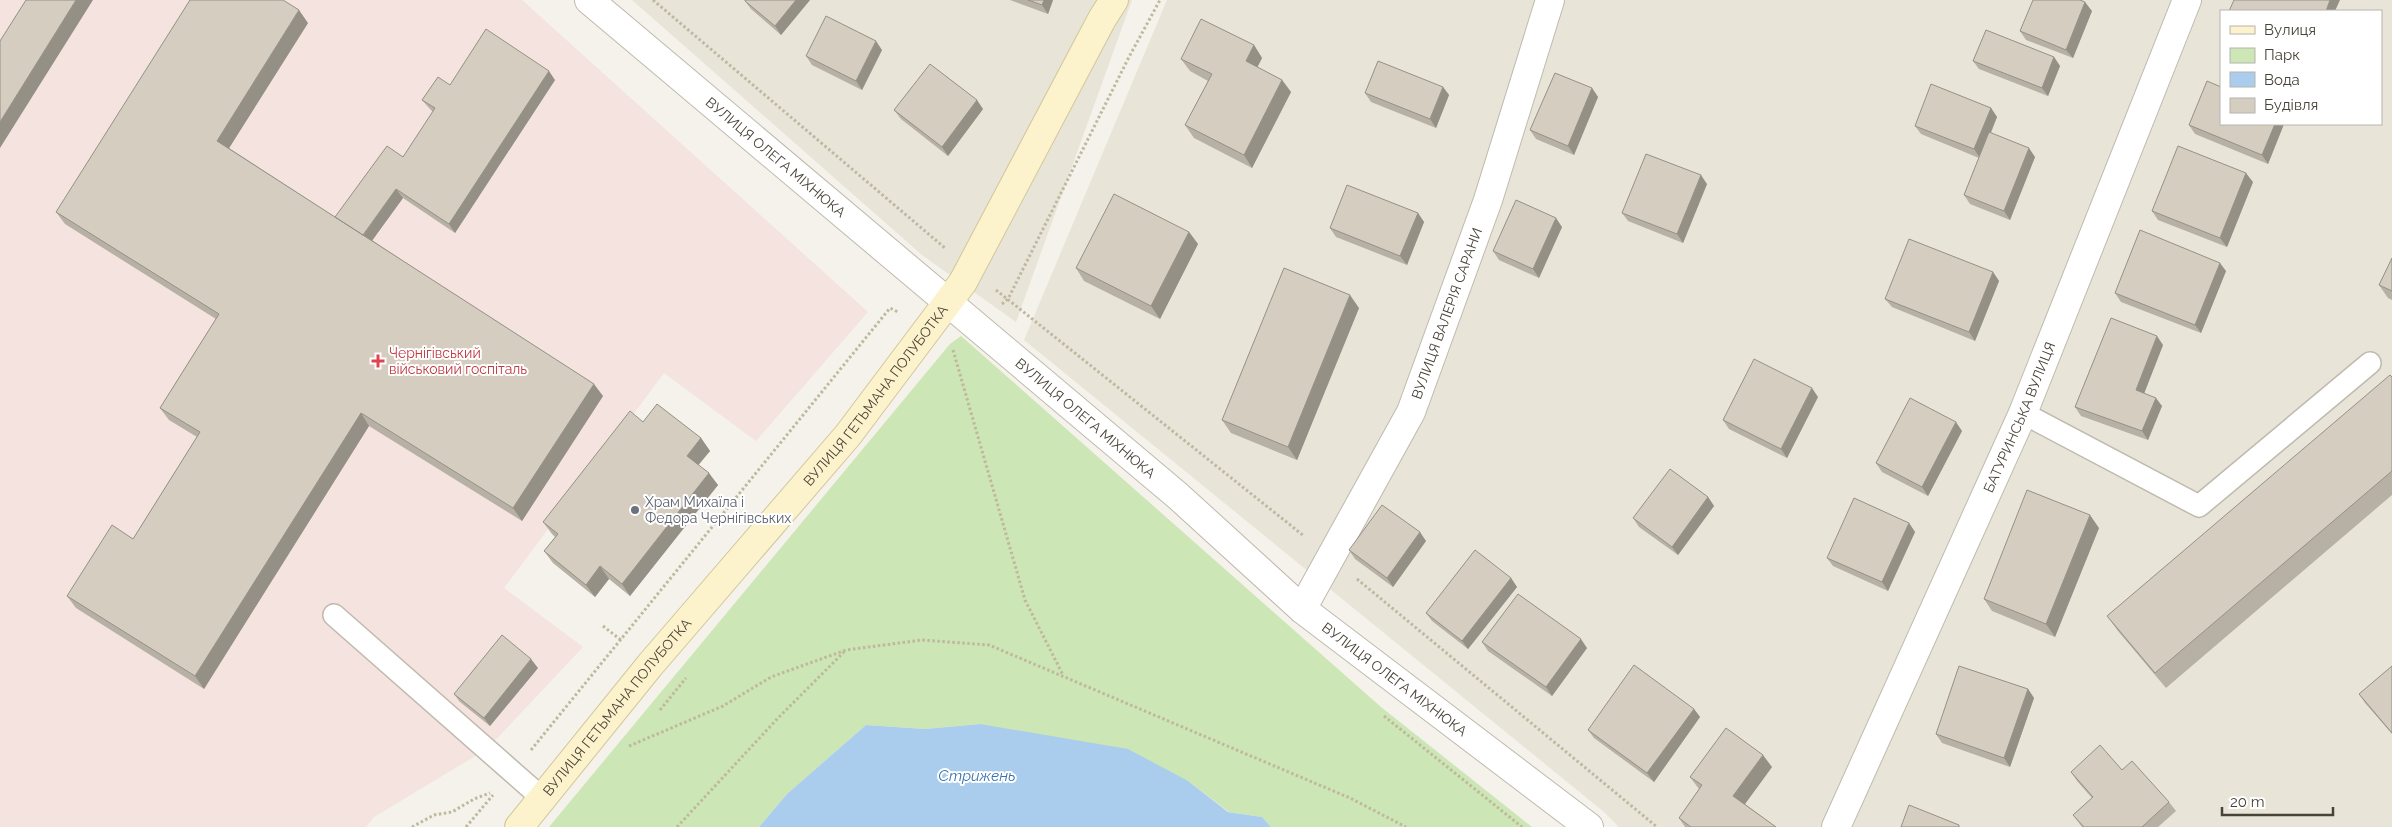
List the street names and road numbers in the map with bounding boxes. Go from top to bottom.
street label: ВУЛИЦЯ ОЛЕГА МІХНЮКА [703,94,849,221]
street label: ВУЛИЦЯ ВАЛЕРІЯ САРАНИ [1408,226,1485,401]
street label: ВУЛИЦЯ ГЕТЬМАНА ПОЛУБОТКА [800,301,951,489]
street label: БАТУРИНСЬКА ВУЛИЦЯ [1980,340,2058,495]
street label: ВУЛИЦЯ ОЛЕГА МІХНЮКА [1012,355,1159,482]
street label: ВУЛИЦЯ ГЕТЬМАНА ПОЛУБОТКА [540,615,695,799]
street label: ВУЛИЦЯ ОЛЕГА МІХНЮКА [1319,619,1471,740]

